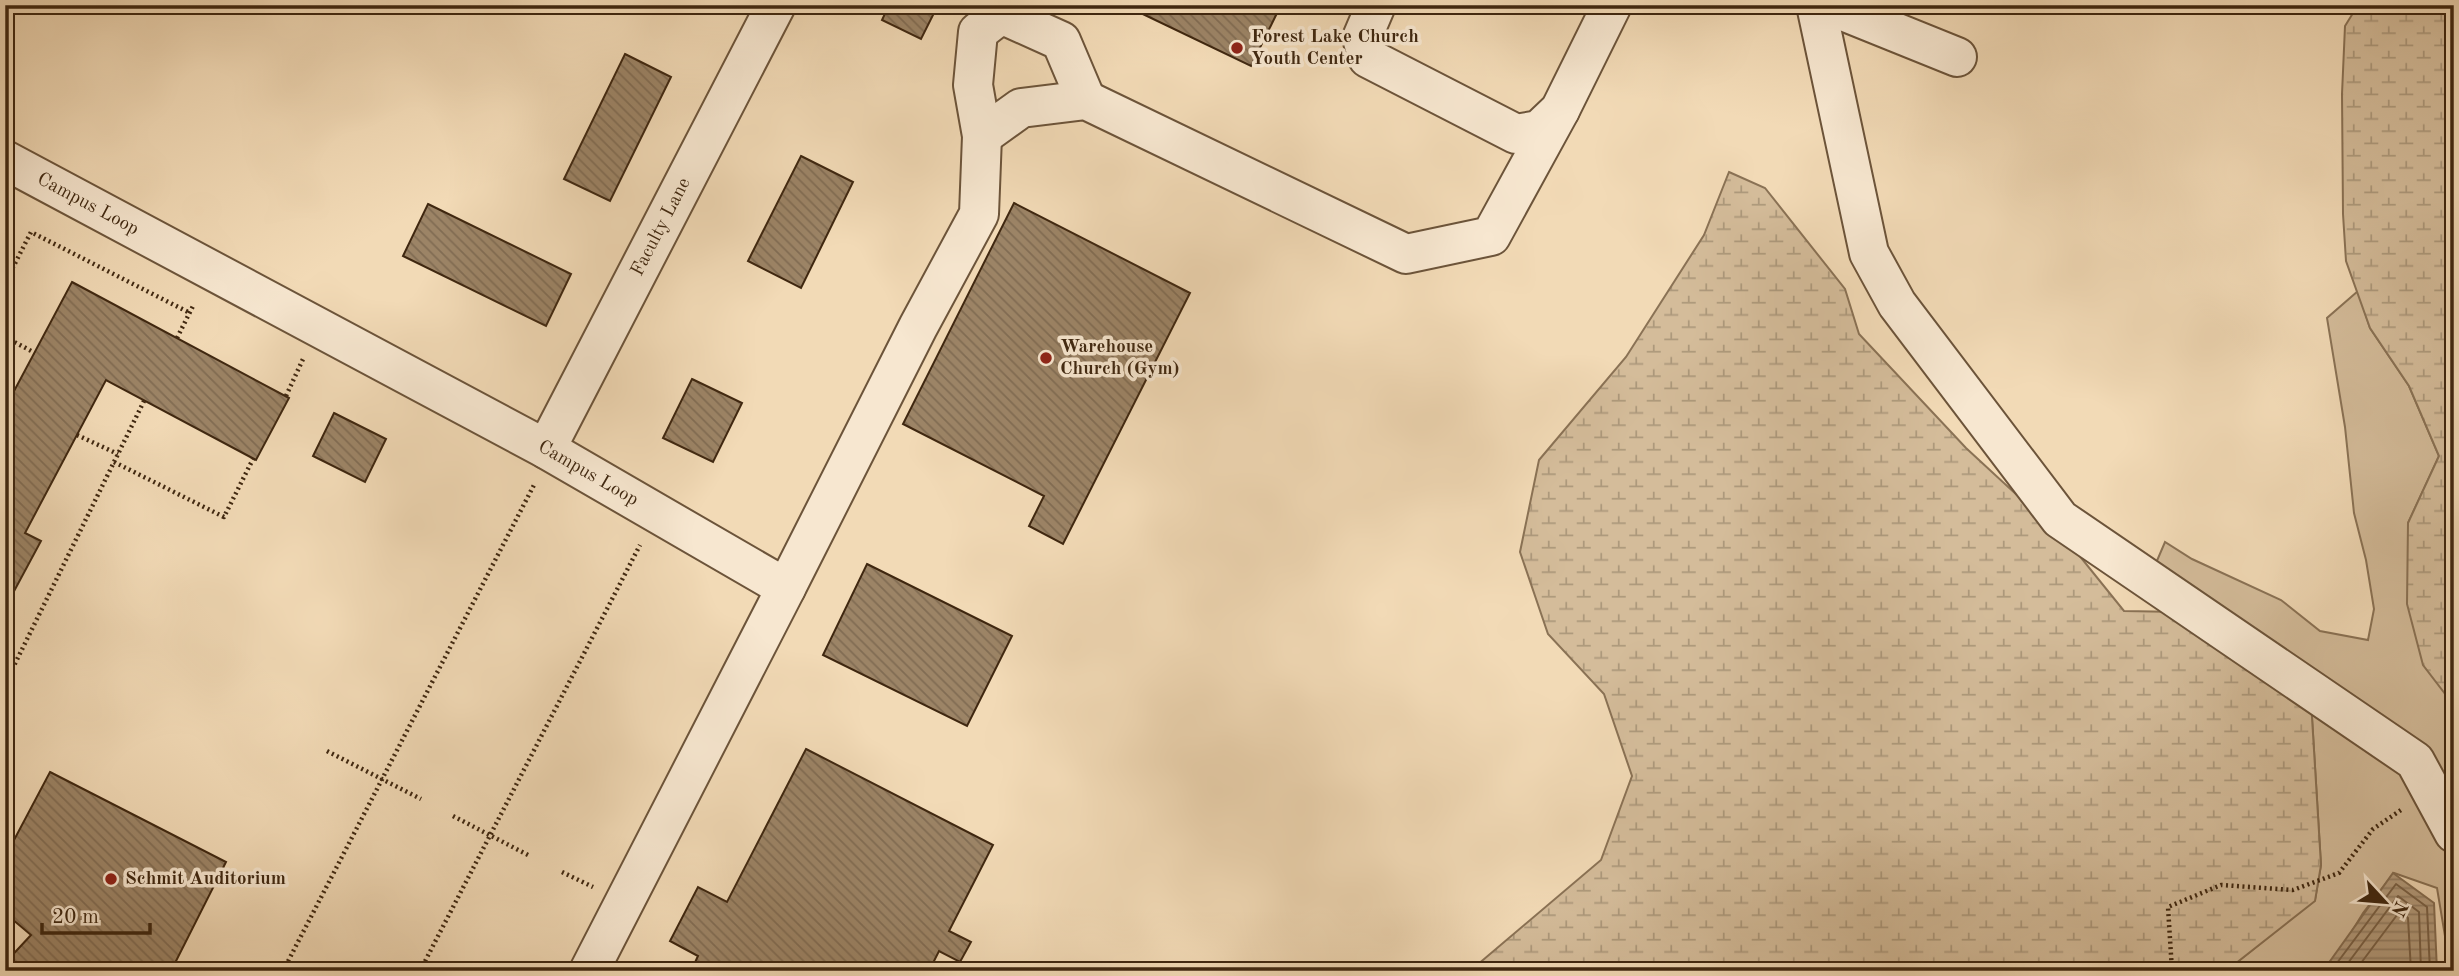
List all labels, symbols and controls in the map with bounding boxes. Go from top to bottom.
place label: Forest Lake Church Youth Center [1251,28,1419,69]
marker: Forest Lake Church Youth Center [1229,40,1245,56]
street label: Campus Loop [34,169,142,239]
street label: Faculty Lane [628,175,694,279]
place label: Warehouse Church (Gym) [1060,338,1180,379]
marker: Warehouse Church (Gym) [1038,350,1054,366]
street label: Campus Loop [535,437,641,510]
north arrow [2350,867,2420,937]
place label: Schmit Auditorium [125,870,286,889]
marker: Schmit Auditorium [103,871,119,887]
scale bar [42,892,150,936]
text: N [2386,898,2410,919]
text: 20 m [52,907,99,928]

